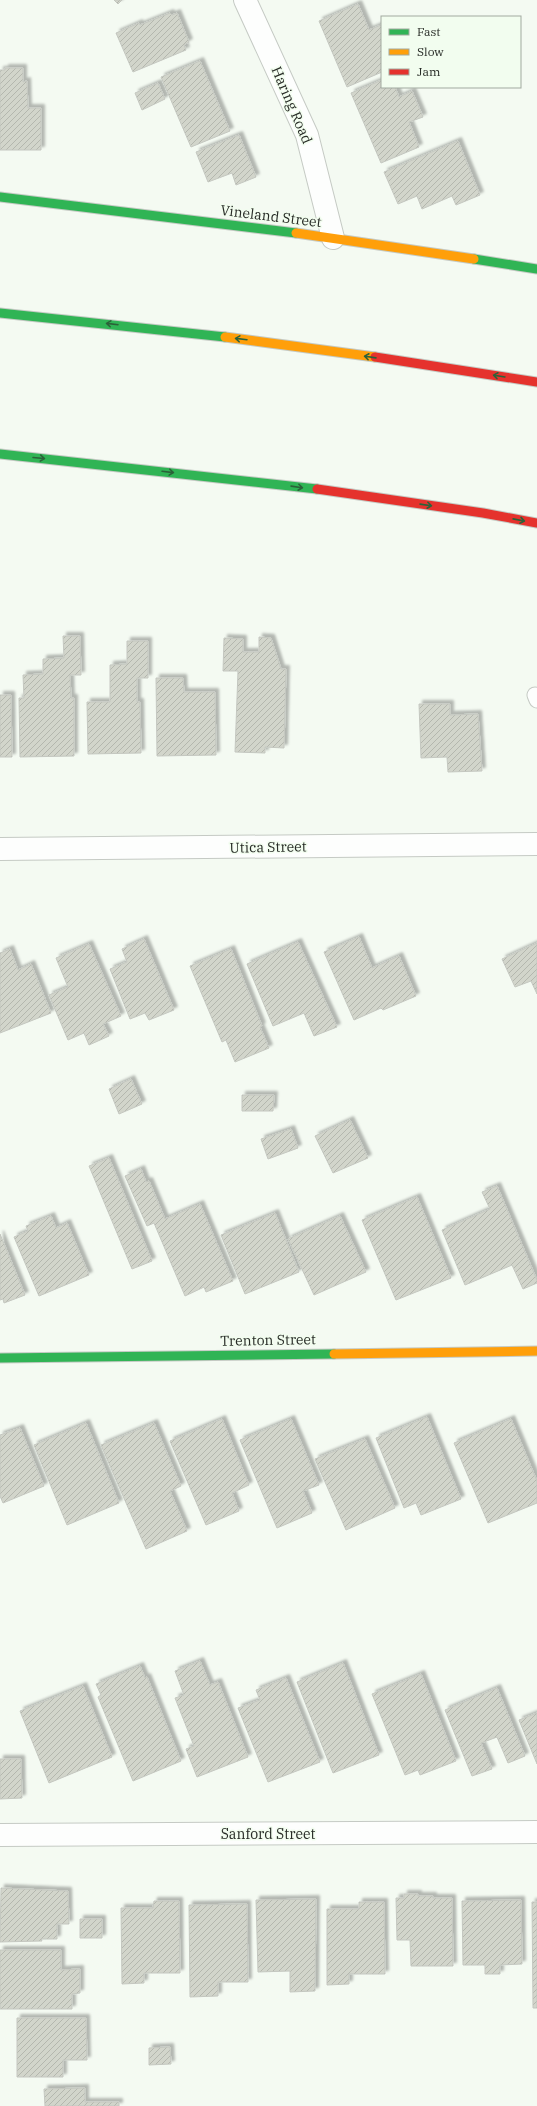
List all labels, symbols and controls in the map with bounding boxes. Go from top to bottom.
legend [381,16,521,88]
text: Fast [417,24,441,39]
text: Slow [417,44,444,59]
street label: Haring Road [268,64,317,147]
text: Jam [417,64,441,79]
street label: Vineland Street [219,201,323,231]
one-way arrow [106,320,119,327]
one-way arrow [235,336,248,343]
one-way arrow [364,353,377,361]
one-way arrow [492,372,505,380]
one-way arrow [32,454,45,461]
one-way arrow [161,468,174,475]
one-way arrow [290,483,303,491]
one-way arrow [419,501,432,509]
one-way arrow [512,516,525,524]
street label: Utica Street [229,837,307,857]
street label: Trenton Street [220,1330,316,1350]
street label: Sanford Street [221,1825,315,1843]

